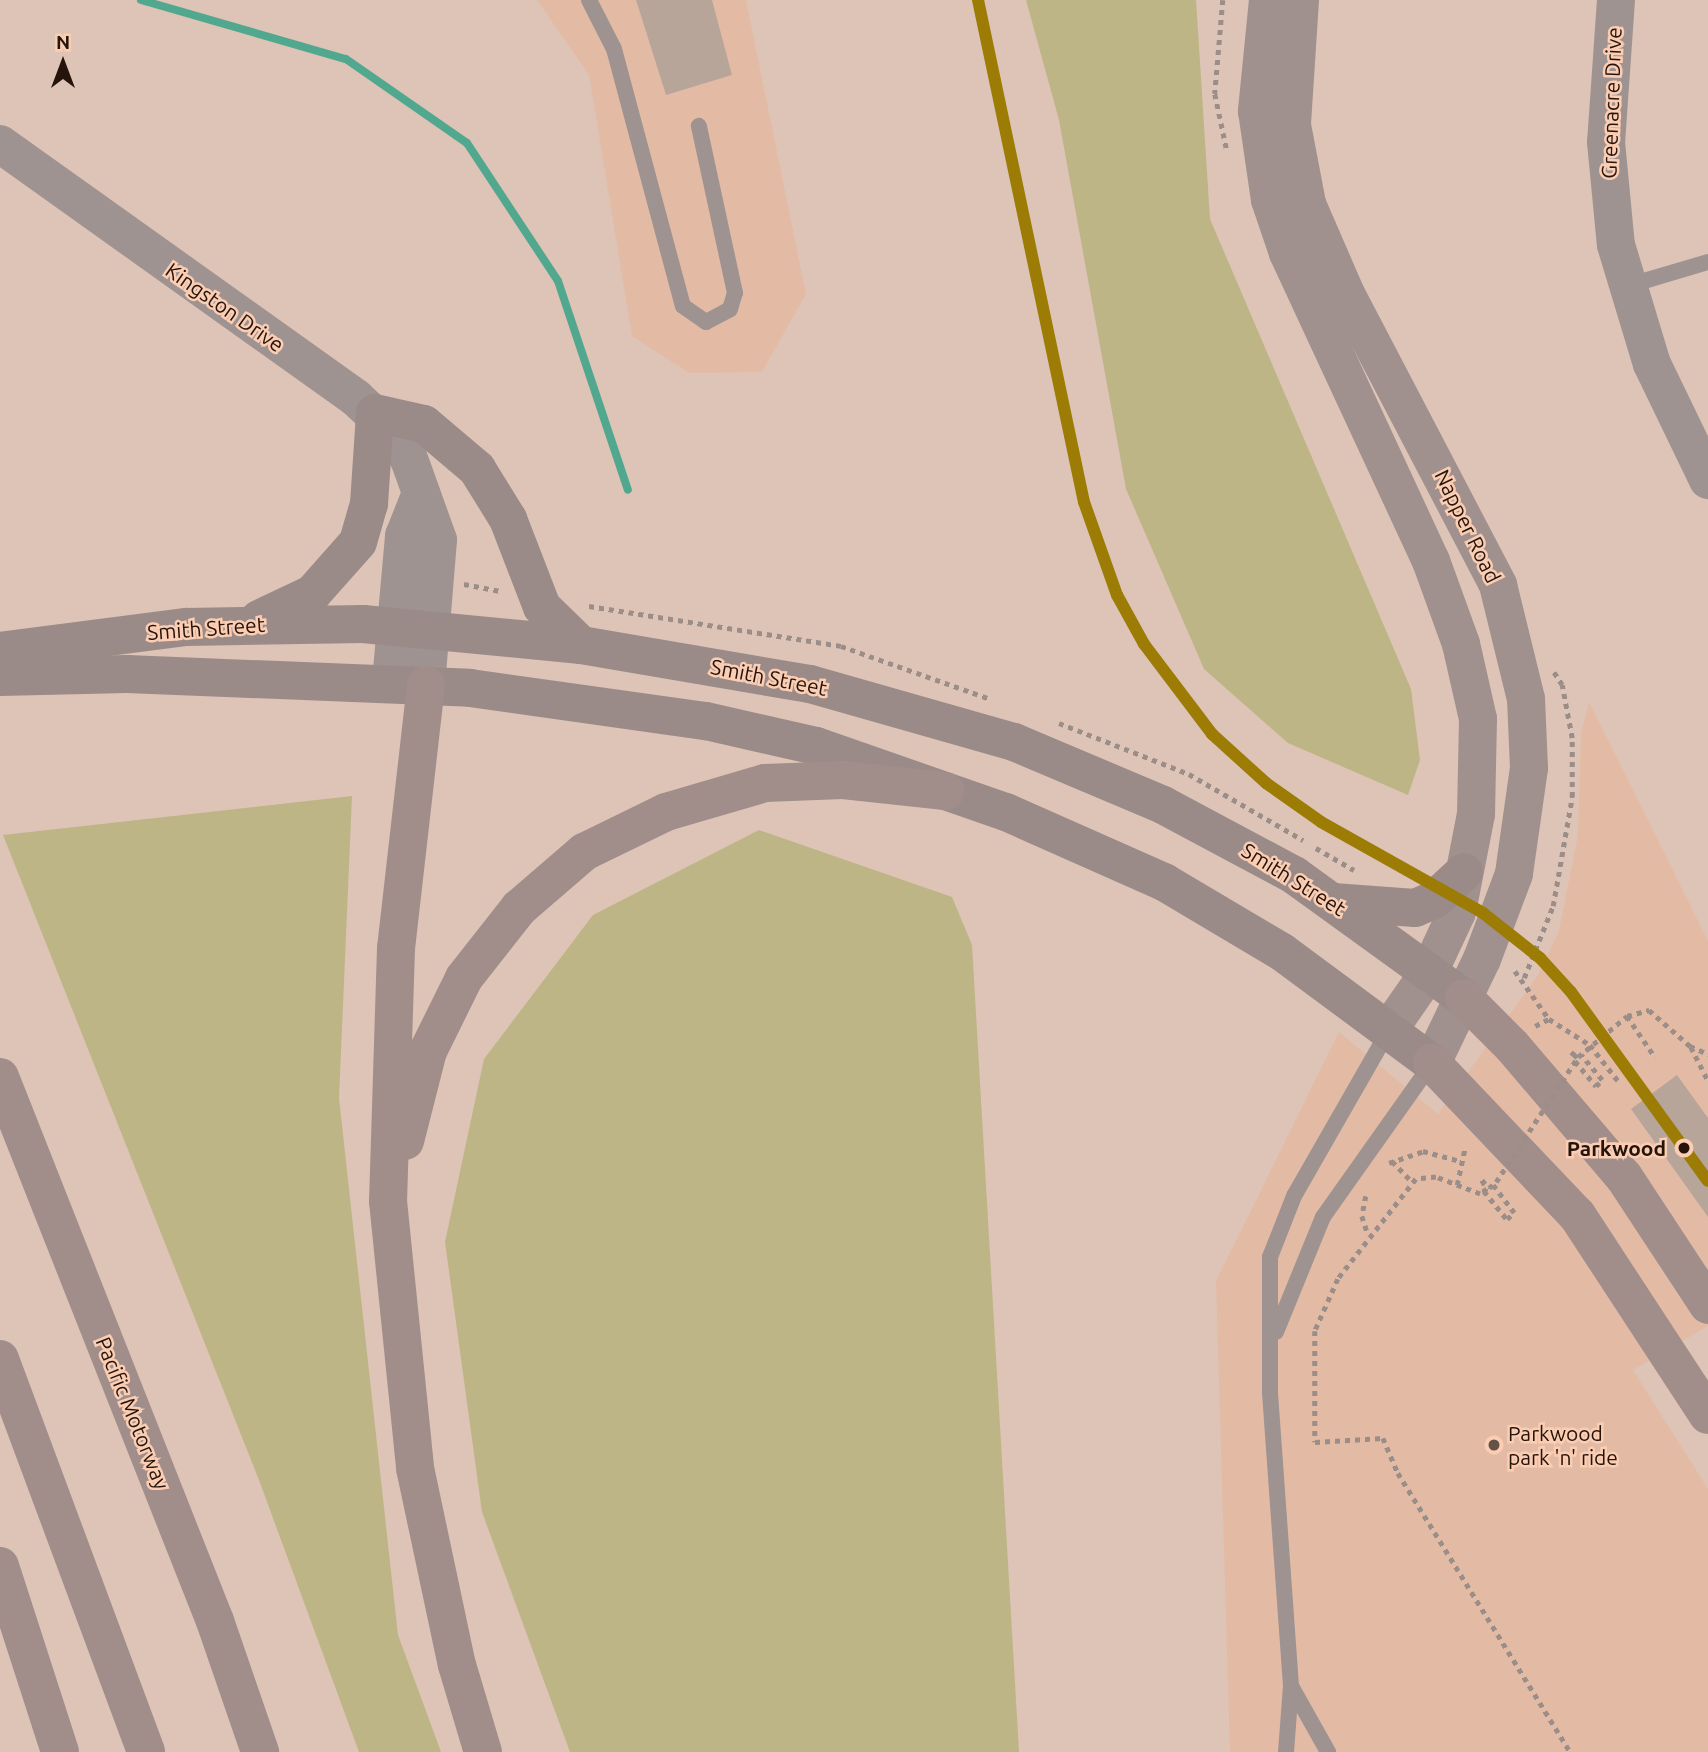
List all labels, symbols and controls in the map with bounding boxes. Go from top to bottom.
street label: Greenacre Drive [1596,27,1626,179]
north arrow [28,28,98,98]
text: N [56,31,70,53]
street label: Kingston Drive [161,257,289,357]
street label: Napper Road [1430,465,1506,587]
street label: Smith Street [146,611,266,645]
street label: Smith Street [709,653,829,701]
street label: Smith Street [1237,837,1351,921]
place label: Parkwood [1567,1135,1666,1161]
marker: Parkwood [1672,1136,1696,1160]
street label: Pacific Motorway [91,1333,175,1493]
place label: Parkwood park 'n' ride [1508,1420,1618,1470]
marker: Parkwood park 'n' ride [1486,1437,1502,1453]

